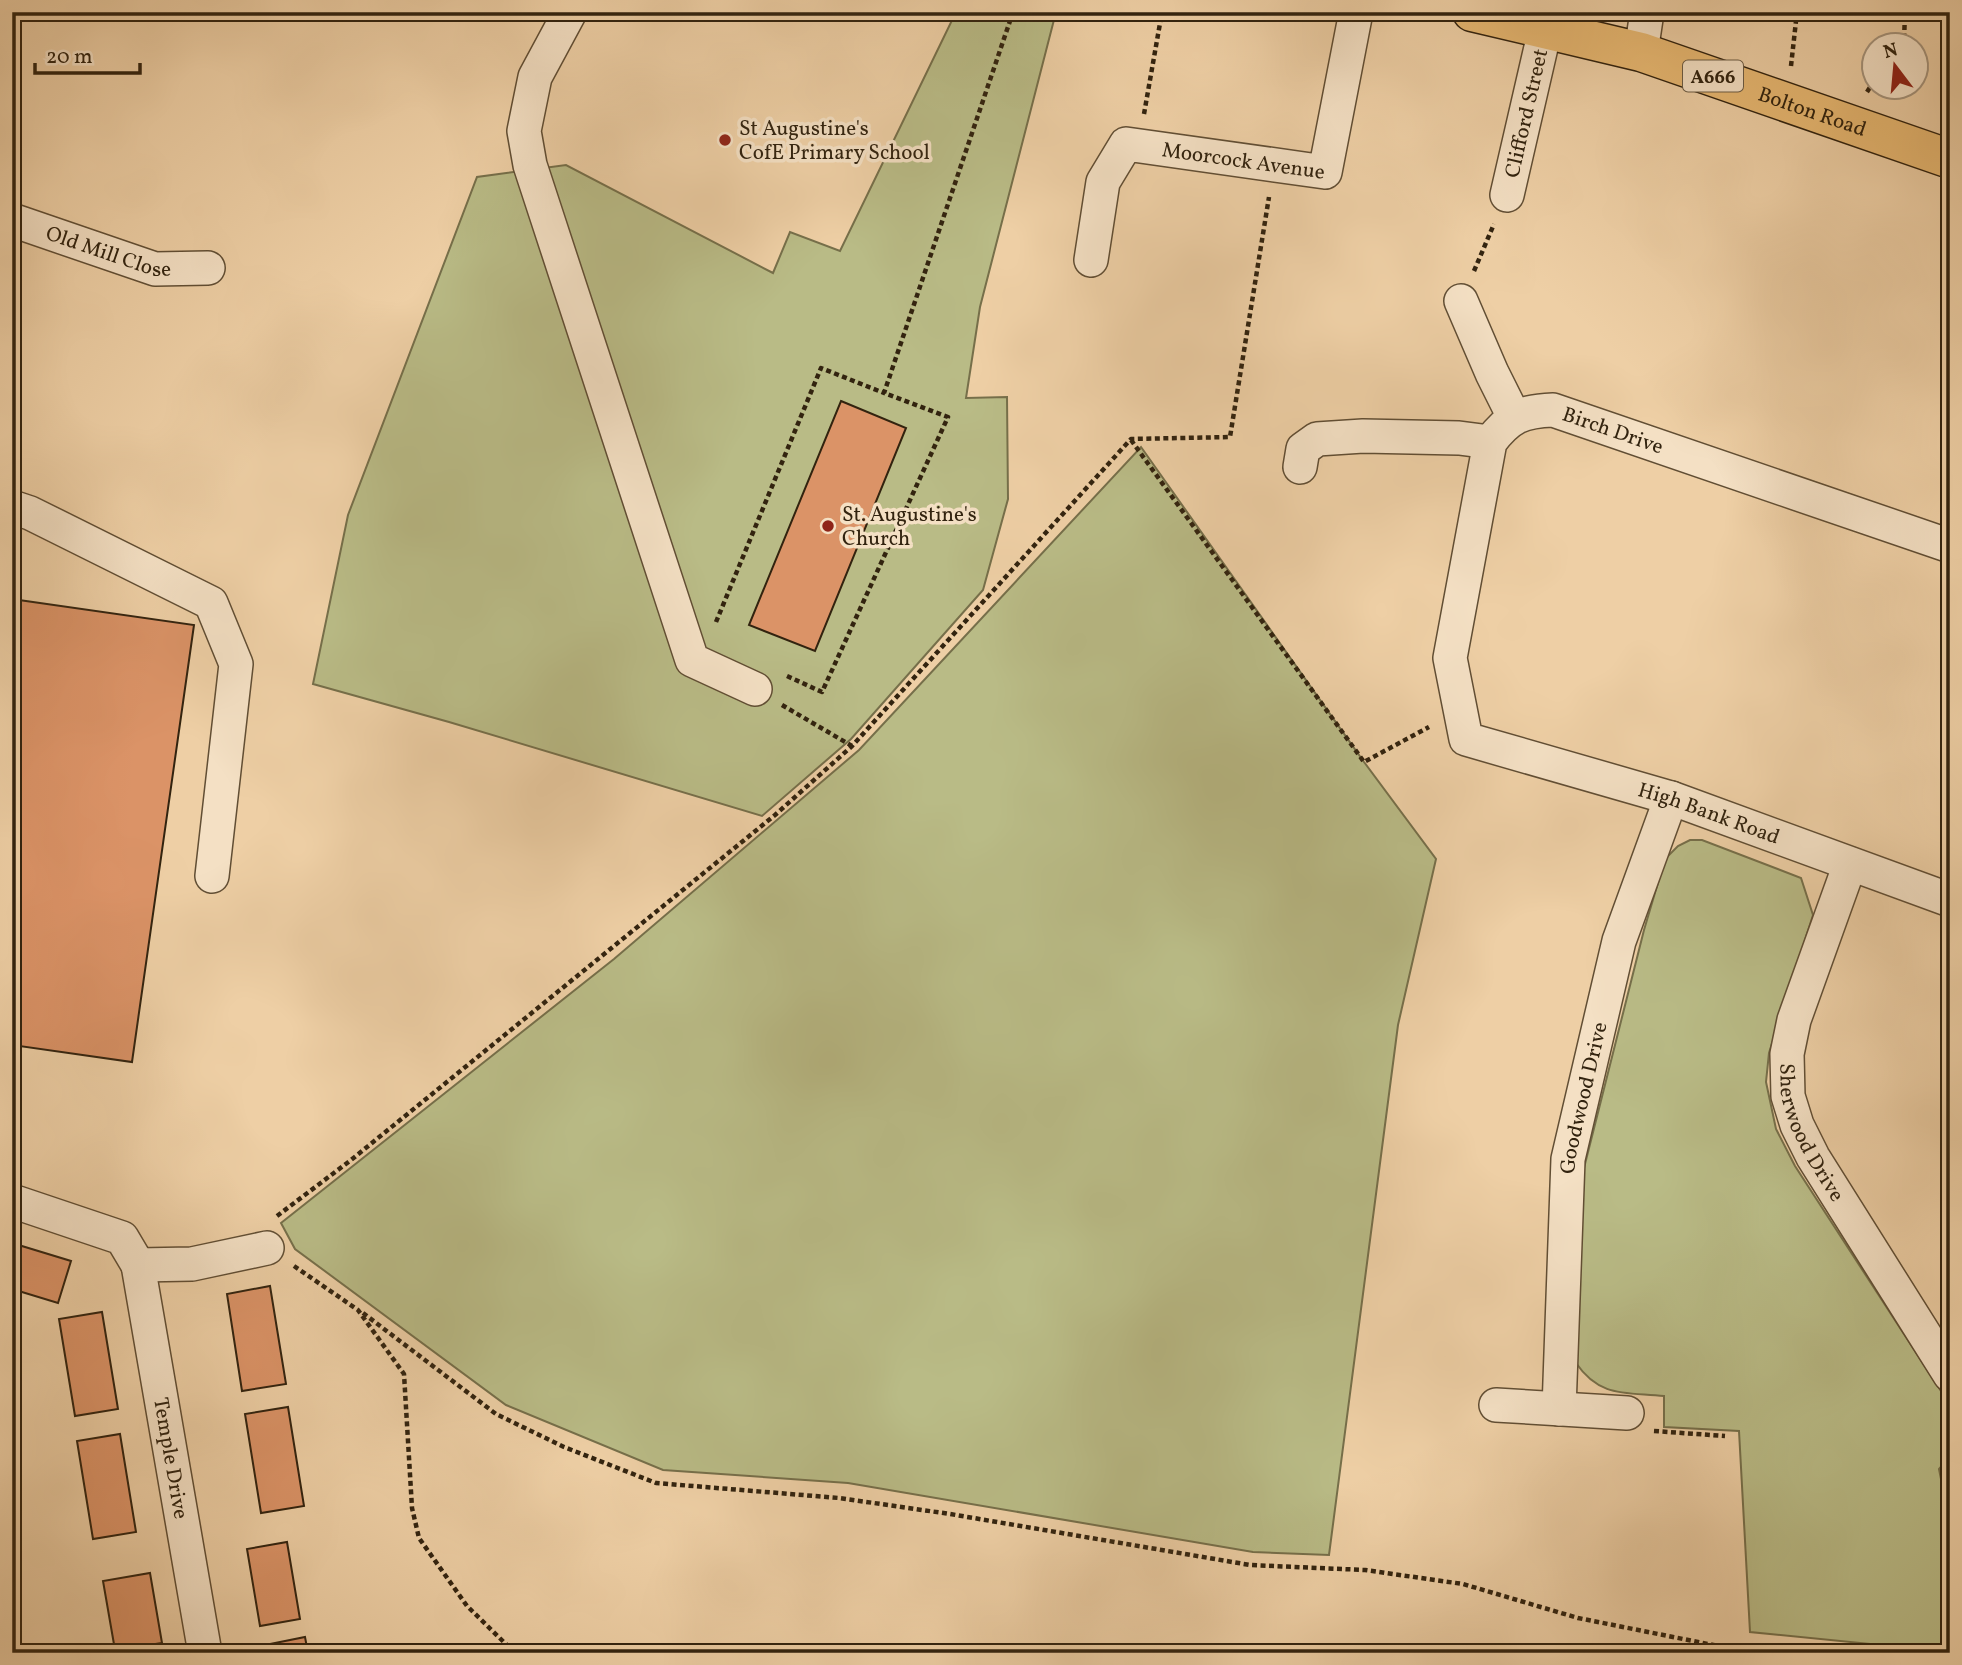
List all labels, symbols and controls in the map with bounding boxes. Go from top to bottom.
scale bar [35,32,140,76]
north arrow [1860,32,1930,102]
text: N [1881,37,1901,66]
text: 20 m [46,43,92,72]
street label: Clifford Street [1498,46,1556,181]
road number: A666 [1683,60,1743,92]
street label: Bolton Road [1754,81,1870,145]
place label: St Augustine's CofE Primary School [739,115,930,168]
marker: St Augustine's CofE Primary School [717,132,733,148]
street label: Moorcock Avenue [1160,136,1327,188]
street label: Old Mill Close [42,220,171,285]
street label: Birch Drive [1558,401,1667,462]
place label: St. Augustine's Church [842,501,977,554]
marker: St. Augustine's Church [820,518,836,534]
street label: High Bank Road [1634,776,1784,853]
street label: Goodwood Drive [1554,1019,1616,1174]
street label: Sherwood Drive [1771,1063,1850,1208]
street label: Temple Drive [145,1395,195,1522]

